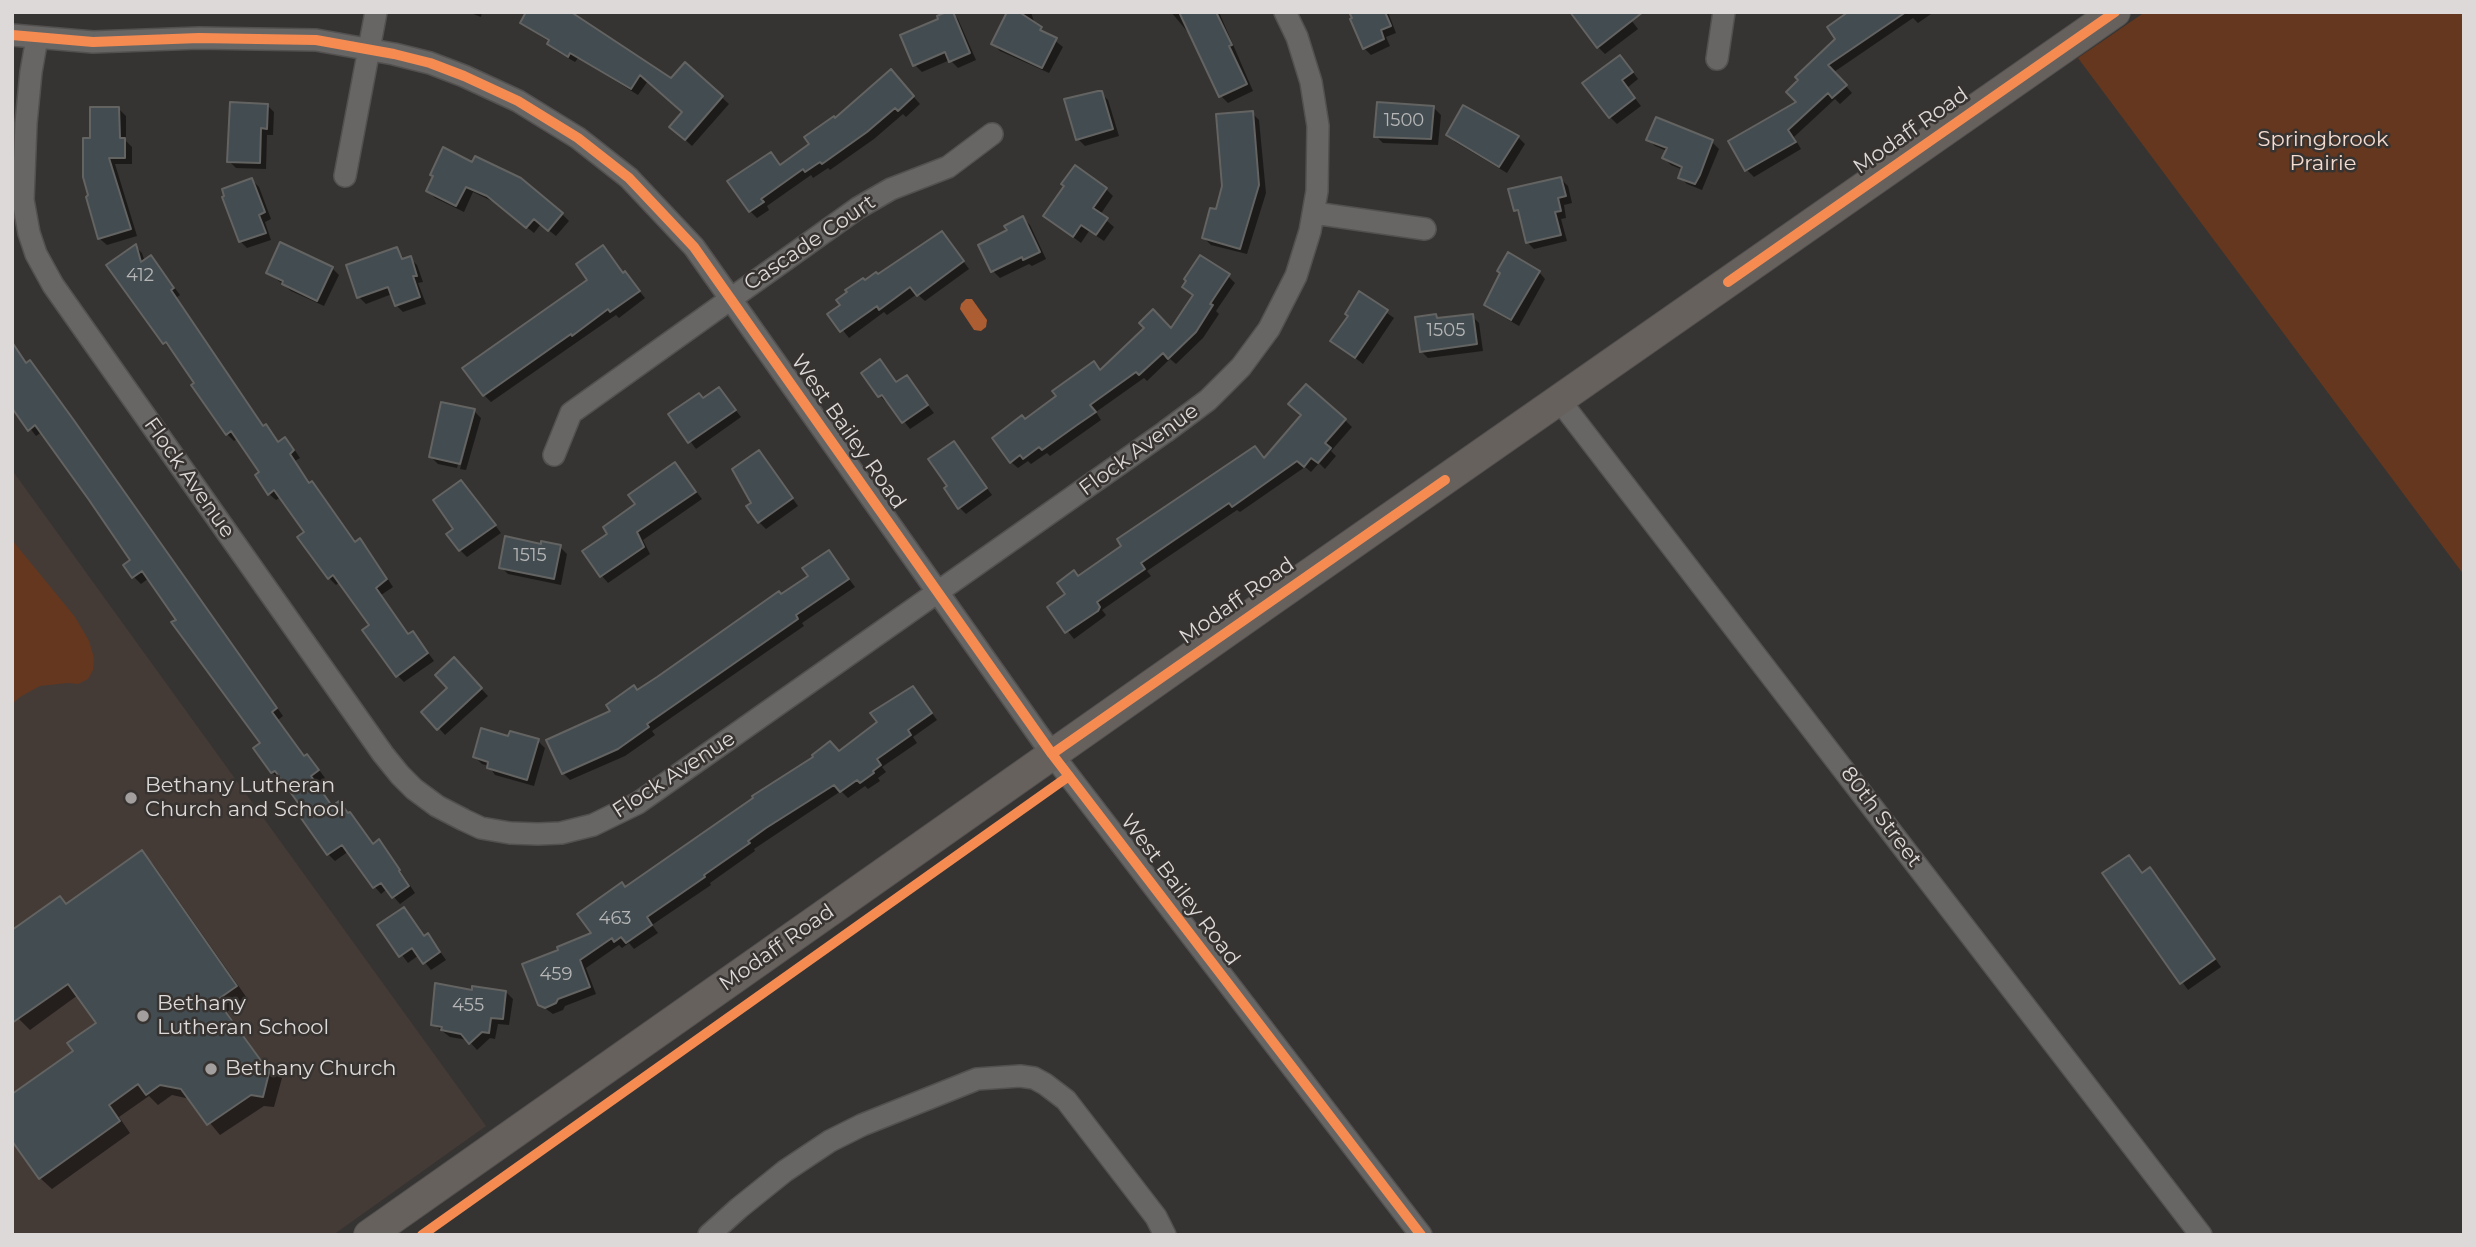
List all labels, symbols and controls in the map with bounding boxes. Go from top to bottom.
street label: Modaff Road [1849,82,1973,180]
house number: 1500 [1384,110,1424,132]
park label: Springbrook Prairie [2258,127,2388,177]
street label: Cascade Court [740,190,880,296]
house number: 412 [126,265,154,287]
house number: 1505 [1427,320,1465,342]
street label: West Bailey Road [785,350,911,514]
street label: Flock Avenue [1075,398,1203,502]
street label: Flock Avenue [138,413,240,543]
house number: 1515 [513,545,547,567]
street label: Modaff Road [1175,552,1299,650]
street label: Flock Avenue [608,726,740,824]
street label: 80th Street [1835,762,1927,872]
place label: Bethany Lutheran Church and School [145,773,345,823]
marker: Bethany Lutheran Church and School [123,790,139,806]
street label: West Bailey Road [1115,809,1245,971]
street label: Modaff Road [715,899,839,997]
house number: 463 [598,908,632,930]
house number: 459 [539,964,573,986]
place label: Bethany Lutheran School [157,991,329,1041]
house number: 455 [452,995,484,1017]
marker: Bethany Lutheran School [135,1008,151,1024]
place label: Bethany Church [225,1056,397,1082]
marker: Bethany Church [203,1061,219,1077]

